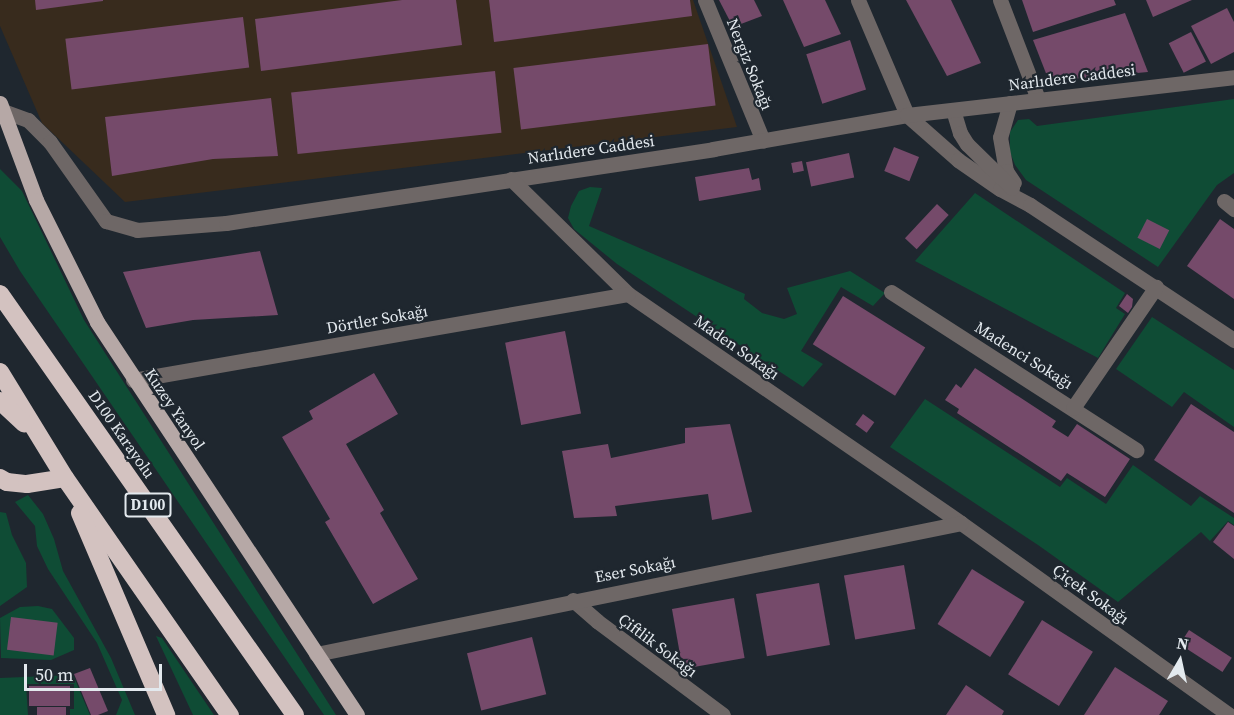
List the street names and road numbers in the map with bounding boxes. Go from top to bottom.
street label: Nergiz Sokağı [723,15,777,113]
street label: Narlıdere Caddesi [1007,60,1137,94]
street label: Narlıdere Caddesi [526,131,656,167]
street label: Dörtler Sokağı [325,301,429,337]
street label: Maden Sokağı [691,311,783,383]
street label: Madenci Sokağı [971,317,1077,393]
street label: Kuzey Yanyol [141,365,209,453]
street label: D100 Karayolu [85,386,159,482]
road number: D100 [124,493,172,517]
street label: Eser Sokağı [593,552,677,586]
street label: Çiçek Sokağı [1049,560,1133,628]
street label: Çiftlik Sokağı [615,609,701,681]

